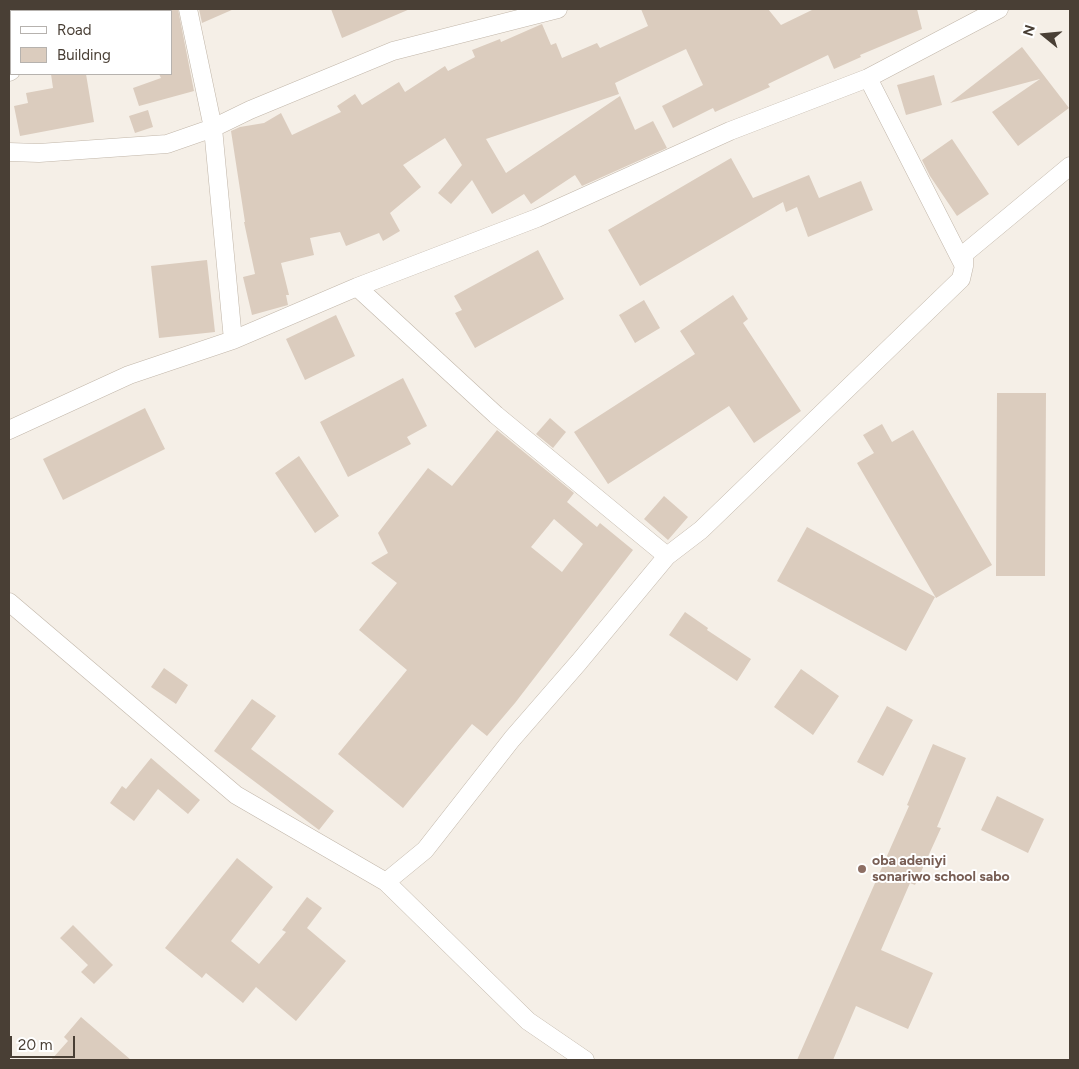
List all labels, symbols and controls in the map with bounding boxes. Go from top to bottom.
legend [10,10,172,75]
north arrow [1019,10,1069,60]
text: Road [57,21,92,39]
text: N [1019,23,1039,38]
text: Building [57,46,111,64]
place label: oba adeniyi sonariwo school sabo [872,853,1010,886]
marker: oba adeniyi sonariwo school sabo [856,863,868,875]
scale bar [12,1026,78,1058]
text: 20 m [18,1036,52,1054]

